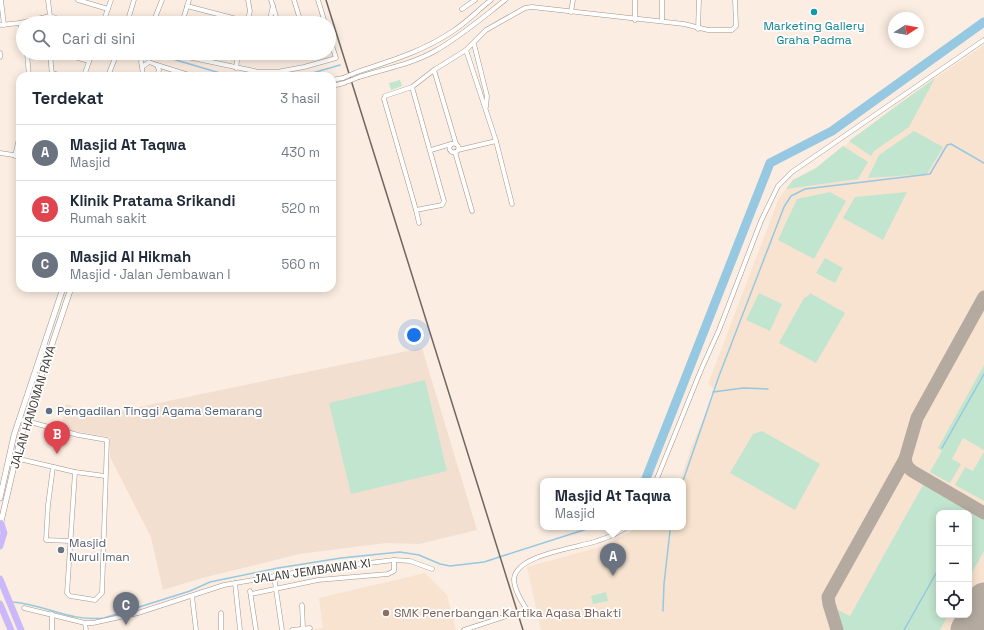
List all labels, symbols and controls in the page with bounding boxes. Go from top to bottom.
marker: Marketing Gallery Graha Padma [809,7,819,17]
north arrow [888,12,924,48]
search box [16,16,336,60]
place label: Marketing Gallery Graha Padma [763,18,865,48]
icon: search [30,27,52,49]
text: Cari di sini [62,29,135,48]
text: Terdekat [32,87,104,109]
text: 3 hasil [280,90,320,107]
text: Masjid At Taqwa [70,135,186,154]
text: A [41,144,49,161]
text: 430 m [281,144,320,161]
text: Masjid [70,154,110,171]
text: Klinik Pratama Srikandi [70,191,235,210]
text: B [41,200,49,217]
text: 520 m [282,200,320,217]
text: Rumah sakit [70,210,147,227]
text: Masjid Al Hikmah [70,247,191,266]
text: C [41,256,49,273]
text: 560 m [281,256,320,273]
text: Masjid · Jalan Jembawan I [70,266,230,283]
your location [404,325,424,345]
street label: JALAN HANOMAN RAYA [7,343,60,471]
place label: Pengadilan Tinggi Agama Semarang [57,403,263,419]
marker: Pengadilan Tinggi Agama Semarang [44,406,54,416]
pin: B [44,421,70,454]
popup [540,478,686,530]
text: Masjid At Taqwa [555,486,671,505]
text: Masjid [555,505,595,522]
map controls [936,510,972,618]
button: + [936,510,972,546]
place label: Masjid Nurul Iman [69,535,130,565]
pin: A [600,543,626,576]
marker: Masjid Nurul Iman [56,545,66,555]
button: − [936,546,972,582]
street label: JALAN JEMBAWAN XI [252,555,372,587]
button: locate [936,582,972,618]
pin: C [113,592,139,625]
place label: SMK Penerbangan Kartika Aqasa Bhakti [394,605,621,621]
marker: SMK Penerbangan Kartika Aqasa Bhakti [381,608,391,618]

